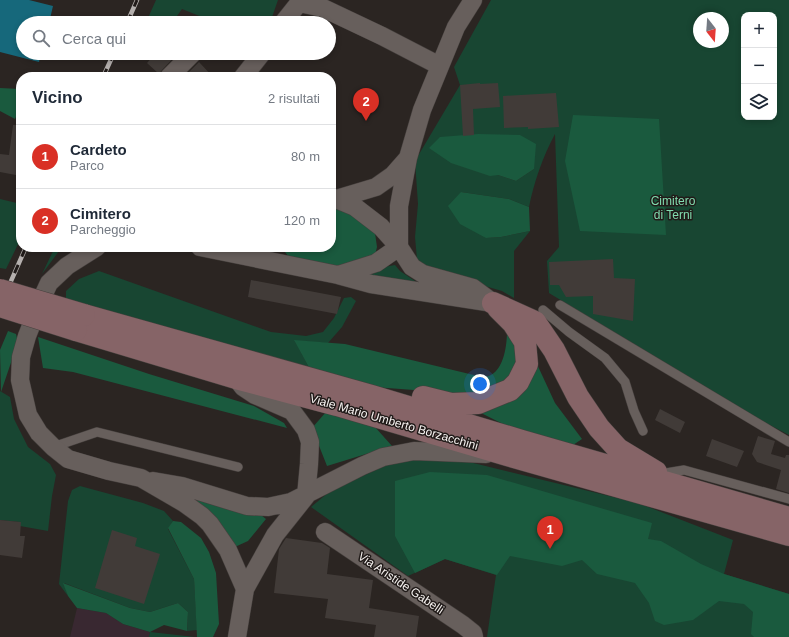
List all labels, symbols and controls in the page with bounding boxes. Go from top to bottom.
north arrow [693,12,729,48]
map controls [741,12,777,120]
button: + [741,12,777,48]
search box [16,16,336,60]
icon: search [30,27,52,49]
text: Cerca qui [62,30,126,47]
button: − [741,48,777,84]
button: layers [741,84,777,120]
text: Vicino [32,88,83,107]
pin: 2 [353,88,379,121]
text: 2 risultati [268,91,320,106]
text: Cardeto [70,141,127,158]
text: 1 [41,149,49,164]
text: 80 m [291,149,320,164]
text: Parco [70,158,104,173]
park label: Cimitero di Terni [651,194,696,222]
text: Cimitero [70,205,131,222]
text: 2 [41,213,49,228]
text: 120 m [284,213,320,228]
text: Parcheggio [70,222,136,237]
your location [470,374,490,394]
street label: Viale Mario Umberto Borzacchini [308,391,480,453]
pin: 1 [537,516,563,549]
street label: Via Aristide Gabelli [355,549,447,617]

